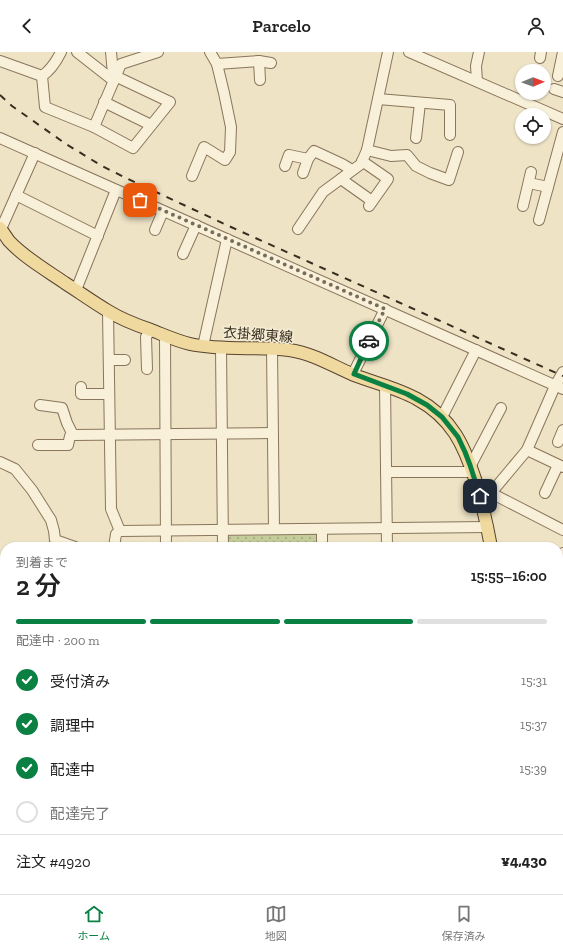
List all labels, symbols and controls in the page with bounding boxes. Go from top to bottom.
icon: back [16,15,38,37]
text: Parcelo [252,15,311,37]
icon: person [525,15,547,37]
north arrow [515,64,551,100]
map controls [515,64,551,144]
button: locate [515,108,551,144]
pin [123,183,157,217]
icon: bag [129,189,151,211]
courier [349,321,389,361]
street label: 衣掛郷東線 [222,324,294,346]
icon: car [358,330,380,352]
pin [463,479,497,513]
icon: home [469,485,491,507]
text: 到着まで [16,555,68,570]
text: 15:55–16:00 [471,567,547,585]
text: 2 分 [16,570,61,602]
text: 配達中 · 200 m [16,633,100,648]
icon: check [16,669,38,691]
text: 受付済み [50,673,110,691]
text: 15:31 [521,673,547,688]
icon: check [16,713,38,735]
text: 調理中 [50,717,95,735]
text: 15:37 [520,717,547,732]
icon: check [16,757,38,779]
text: 配達中 [50,761,95,779]
text: 15:39 [519,761,547,776]
text: 配達完了 [50,805,110,823]
text: ¥4,430 [501,852,547,870]
text: 注文 #4920 [16,853,91,871]
tab: ホーム [77,903,110,943]
tab: 地図 [265,903,287,943]
tab: 保存済み [442,903,486,943]

